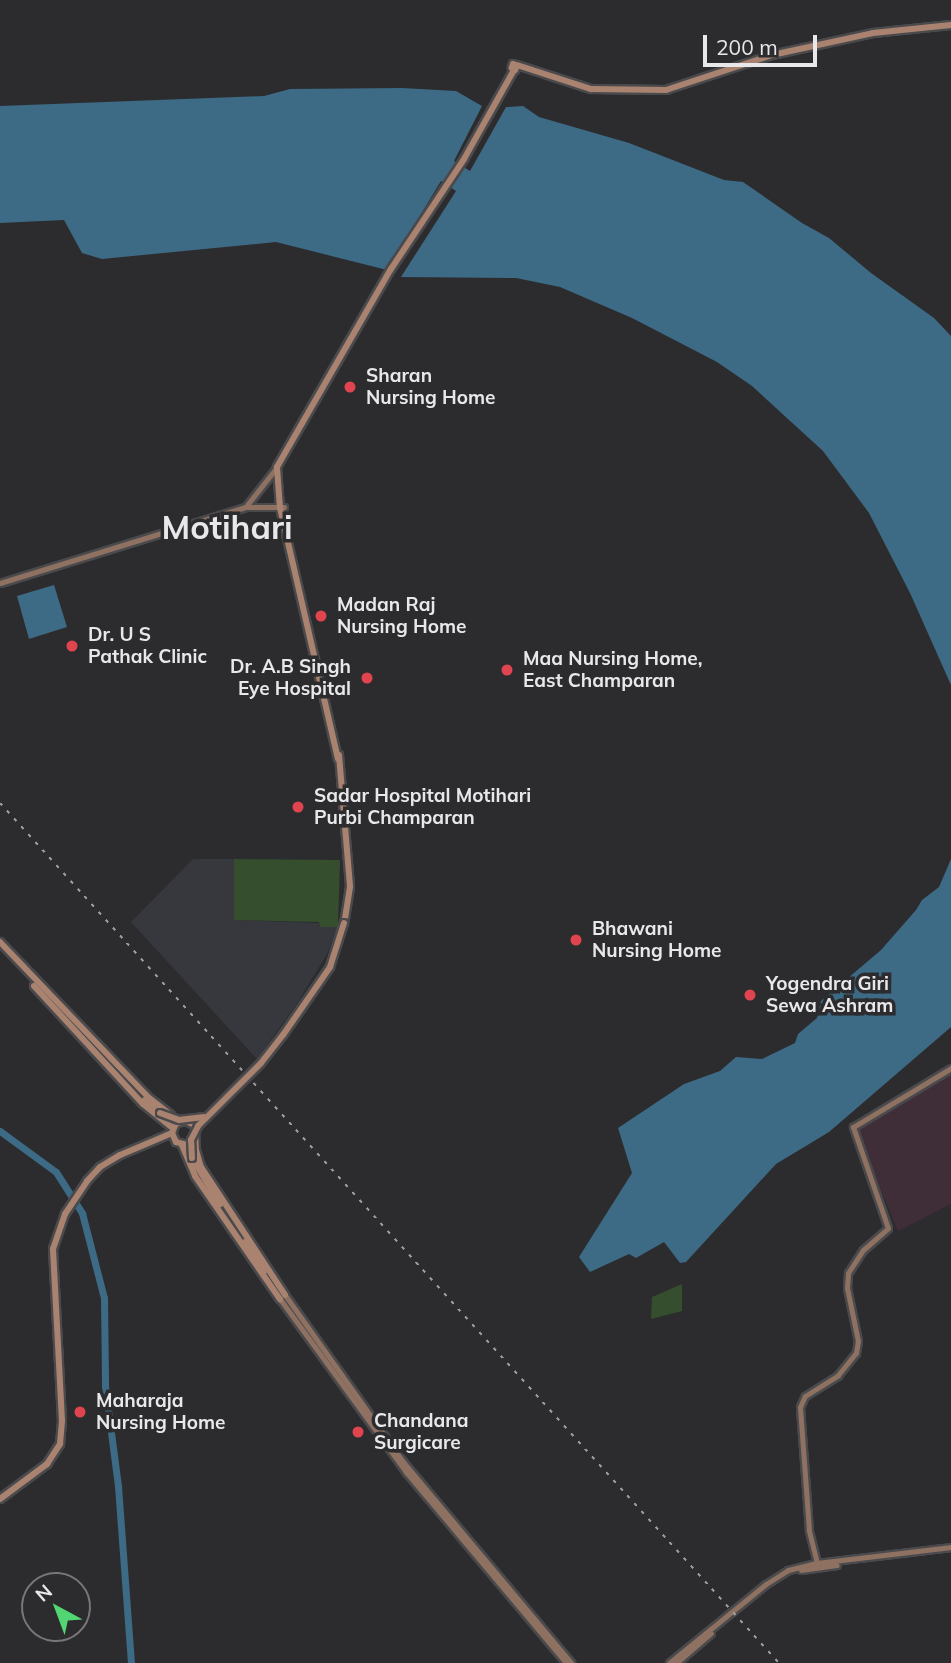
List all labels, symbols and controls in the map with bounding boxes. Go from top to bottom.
scale bar [706,21,820,65]
text: 200 m [716,34,778,60]
place label: Sharan Nursing Home [366,365,495,409]
marker: Sharan Nursing Home [340,377,360,397]
district label: Motihari [161,507,293,547]
place label: Madan Raj Nursing Home [337,594,466,638]
marker: Madan Raj Nursing Home [311,606,331,626]
place label: Dr. U S Pathak Clinic [88,624,207,668]
marker: Dr. U S Pathak Clinic [62,636,82,656]
place label: Maa Nursing Home, East Champaran [523,648,702,692]
place label: Dr. A.B Singh Eye Hospital [230,656,351,700]
marker: Maa Nursing Home, East Champaran [497,660,517,680]
marker: Dr. A.B Singh Eye Hospital [357,668,377,688]
place label: Sadar Hospital Motihari Purbi Champaran [314,785,531,829]
marker: Sadar Hospital Motihari Purbi Champaran [288,797,308,817]
place label: Bhawani Nursing Home [592,918,721,962]
marker: Bhawani Nursing Home [566,930,586,950]
place label: Yogendra Giri Sewa Ashram [766,973,893,1017]
marker: Yogendra Giri Sewa Ashram [740,985,760,1005]
place label: Maharaja Nursing Home [96,1390,225,1434]
marker: Maharaja Nursing Home [70,1402,90,1422]
place label: Chandana Surgicare [374,1410,469,1454]
marker: Chandana Surgicare [348,1422,368,1442]
north arrow [21,1572,91,1642]
text: N [30,1579,57,1606]

